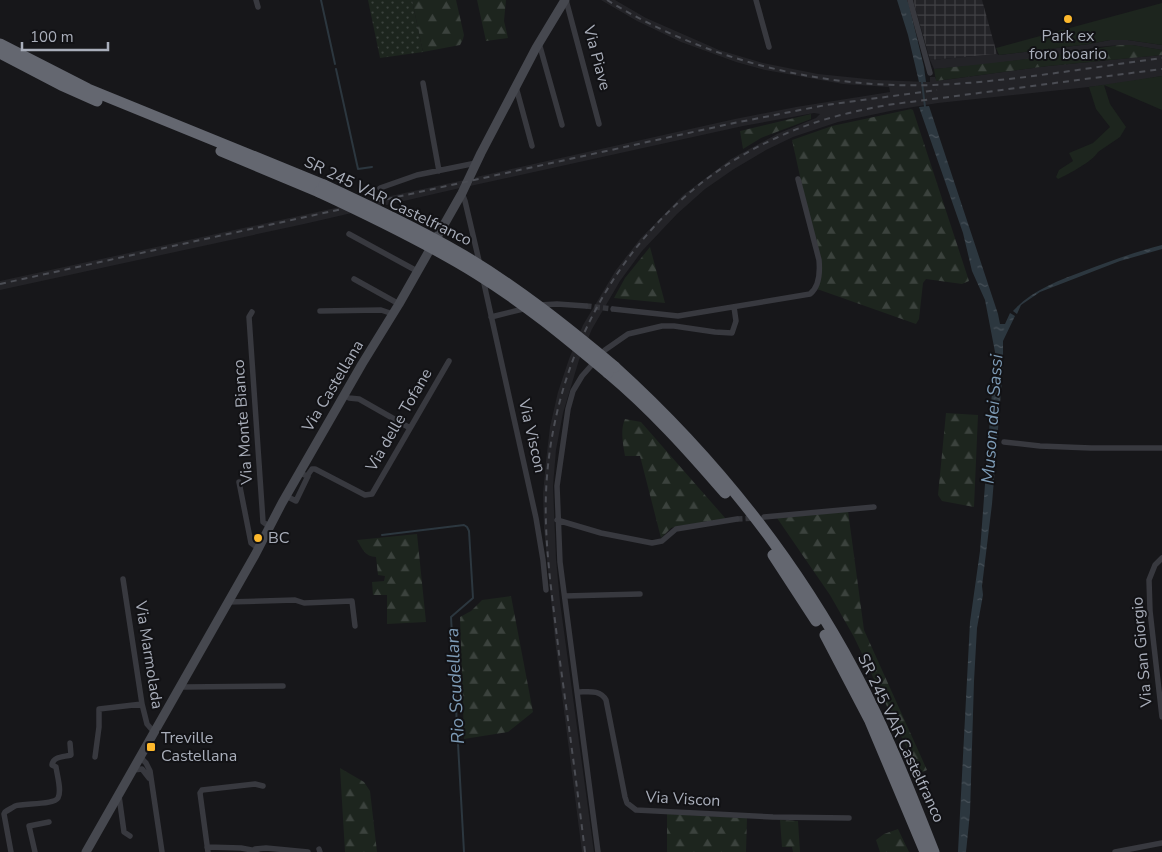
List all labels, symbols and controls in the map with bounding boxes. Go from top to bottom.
marker: Park ex foro boario [1062,13,1074,25]
scale bar [22,20,109,52]
street label: Via Piave [578,22,616,93]
place label: Park ex foro boario [1029,25,1107,65]
text: 100 m [30,27,74,47]
street label: SR 245 VAR Castelfranco [300,151,476,251]
street label: Via Castellana [296,336,369,437]
water label: Muson dei Sassi [975,353,1009,485]
street label: Via Monte Bianco [228,359,258,486]
street label: Via delle Tofane [360,364,437,476]
street label: Via Viscon [513,396,551,475]
place label: BC [268,527,290,549]
marker: BC [252,532,264,544]
street label: Via San Giorgio [1126,596,1158,709]
street label: Via Marmolada [129,599,168,710]
water label: Rio Scudellara [440,627,470,745]
street label: SR 245 VAR Castelfranco [852,650,950,826]
place label: Treville Castellana [161,727,237,767]
marker: Treville Castellana [145,741,157,753]
street label: Via Viscon [644,786,721,812]

